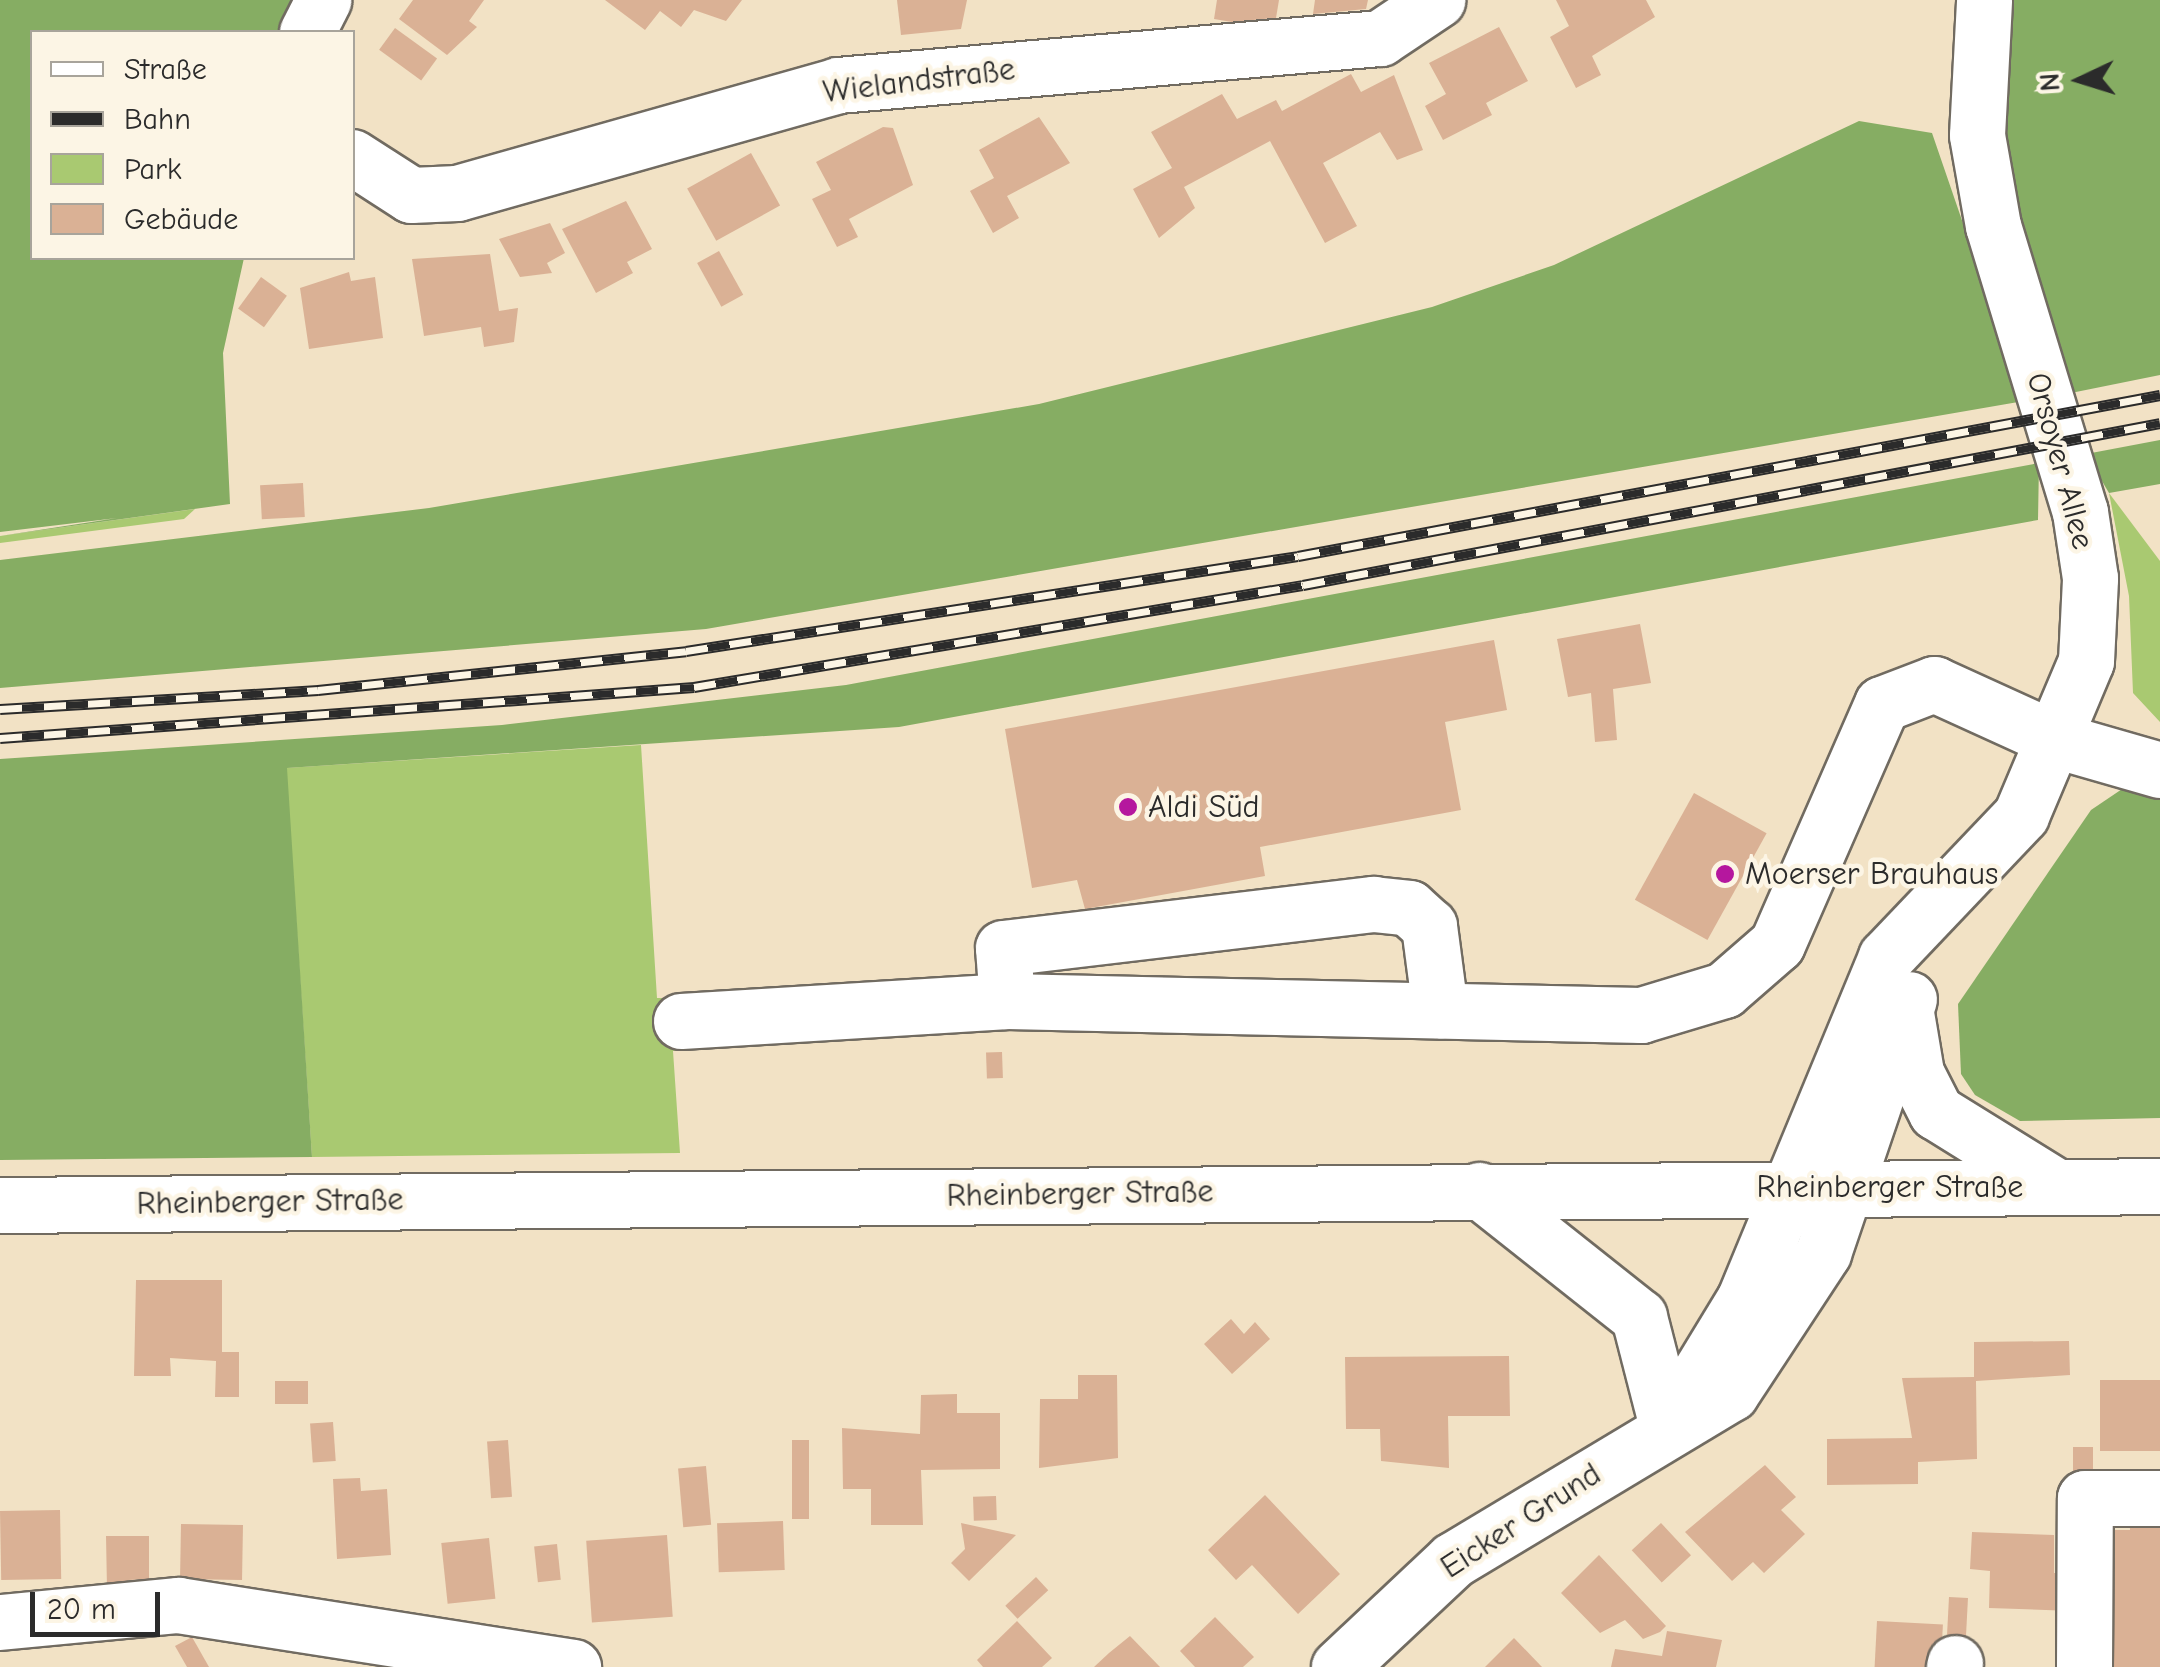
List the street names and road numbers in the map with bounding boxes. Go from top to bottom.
street label: Wielandstraße [821,50,1017,112]
street label: Orsoyer Allee [2018,369,2102,553]
street label: Rheinberger Straße [1757,1168,2023,1206]
street label: Rheinberger Straße [946,1172,1214,1216]
street label: Rheinberger Straße [136,1180,404,1224]
street label: Eicker Grund [1434,1455,1608,1587]

